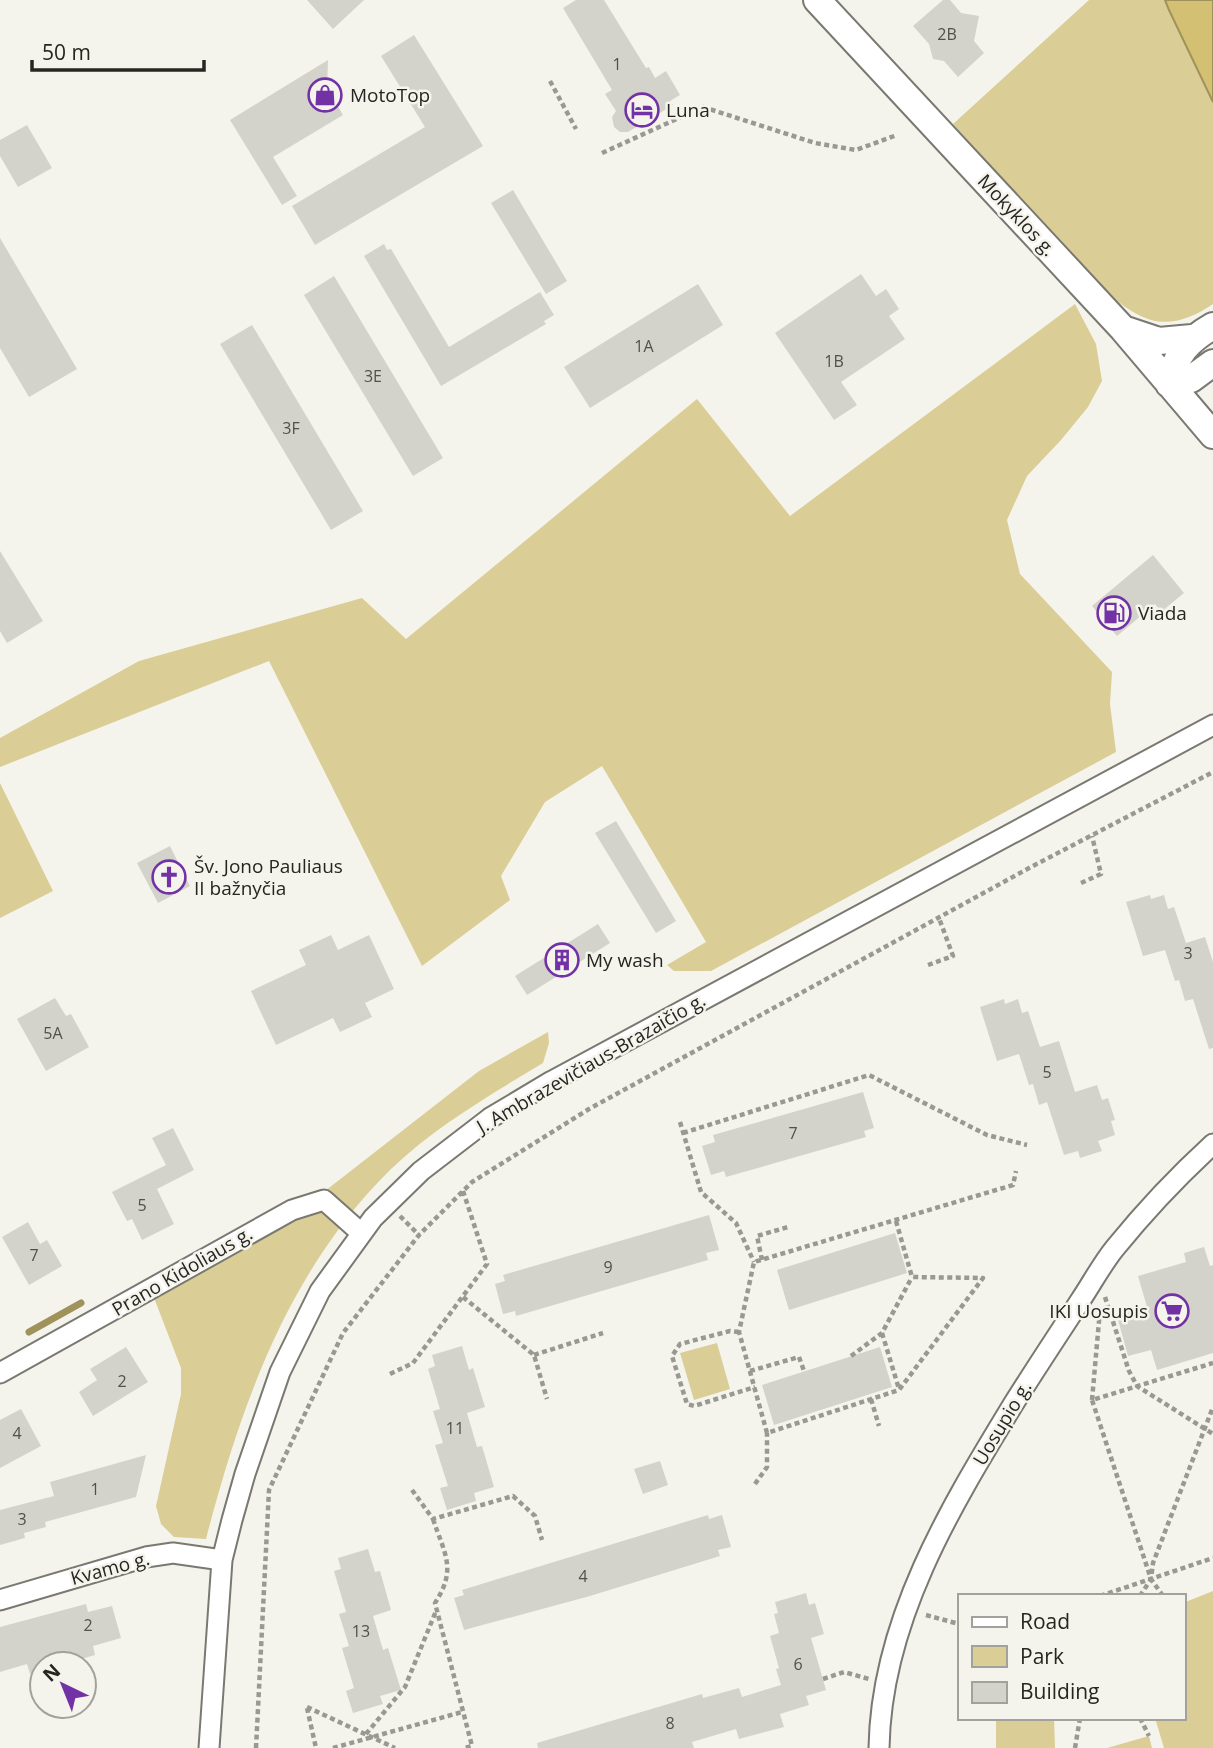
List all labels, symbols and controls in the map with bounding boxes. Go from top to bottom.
house number: 2B [937,23,957,45]
scale bar [32,28,203,72]
text: 50 m [42,38,91,66]
house number: 1 [612,53,622,75]
shop icon: MotoTop [306,76,344,114]
place label: MotoTop [350,82,430,108]
hotel icon: Luna [623,91,661,129]
place label: Luna [666,97,710,123]
street label: Mokyklos g. [972,168,1062,262]
house number: 1A [634,335,655,357]
house number: 1B [824,350,844,372]
house number: 3E [364,365,382,387]
house number: 3F [282,417,300,439]
fuel station icon: Viada [1095,594,1133,632]
place label: Viada [1138,600,1187,626]
place label: Šv. Jono Pauliaus II bažnyčia [194,853,343,901]
church icon: Šv. Jono Pauliaus II bažnyčia [150,858,188,896]
building icon: My wash [543,941,581,979]
house number: 3 [1183,942,1193,964]
place label: My wash [586,947,664,973]
street label: J. Ambrazevičiaus-Brazaičio g. [470,987,710,1140]
house number: 5A [43,1022,64,1044]
house number: 5 [1042,1061,1052,1083]
house number: 7 [788,1122,798,1144]
house number: 5 [137,1194,147,1216]
street label: Prano Kidoliaus g. [107,1220,257,1322]
house number: 7 [29,1244,39,1266]
house number: 9 [603,1256,613,1278]
supermarket icon: IKI Uosupis [1153,1292,1191,1330]
place label: IKI Uosupis [1049,1298,1148,1324]
house number: 2 [117,1370,127,1392]
street label: Uosupio g. [967,1376,1037,1470]
house number: 11 [446,1417,464,1439]
house number: 4 [12,1422,22,1444]
house number: 1 [90,1478,100,1500]
house number: 3 [17,1508,27,1530]
street label: Kvamo g. [68,1545,152,1591]
house number: 4 [578,1565,588,1587]
legend [958,1594,1185,1720]
text: Road [1020,1607,1070,1635]
house number: 2 [83,1614,93,1636]
house number: 13 [352,1620,370,1642]
text: Park [1020,1642,1064,1670]
north arrow [28,1650,98,1720]
house number: 6 [793,1653,803,1675]
text: N [37,1658,66,1687]
text: Building [1020,1677,1099,1705]
house number: 8 [665,1712,675,1734]

